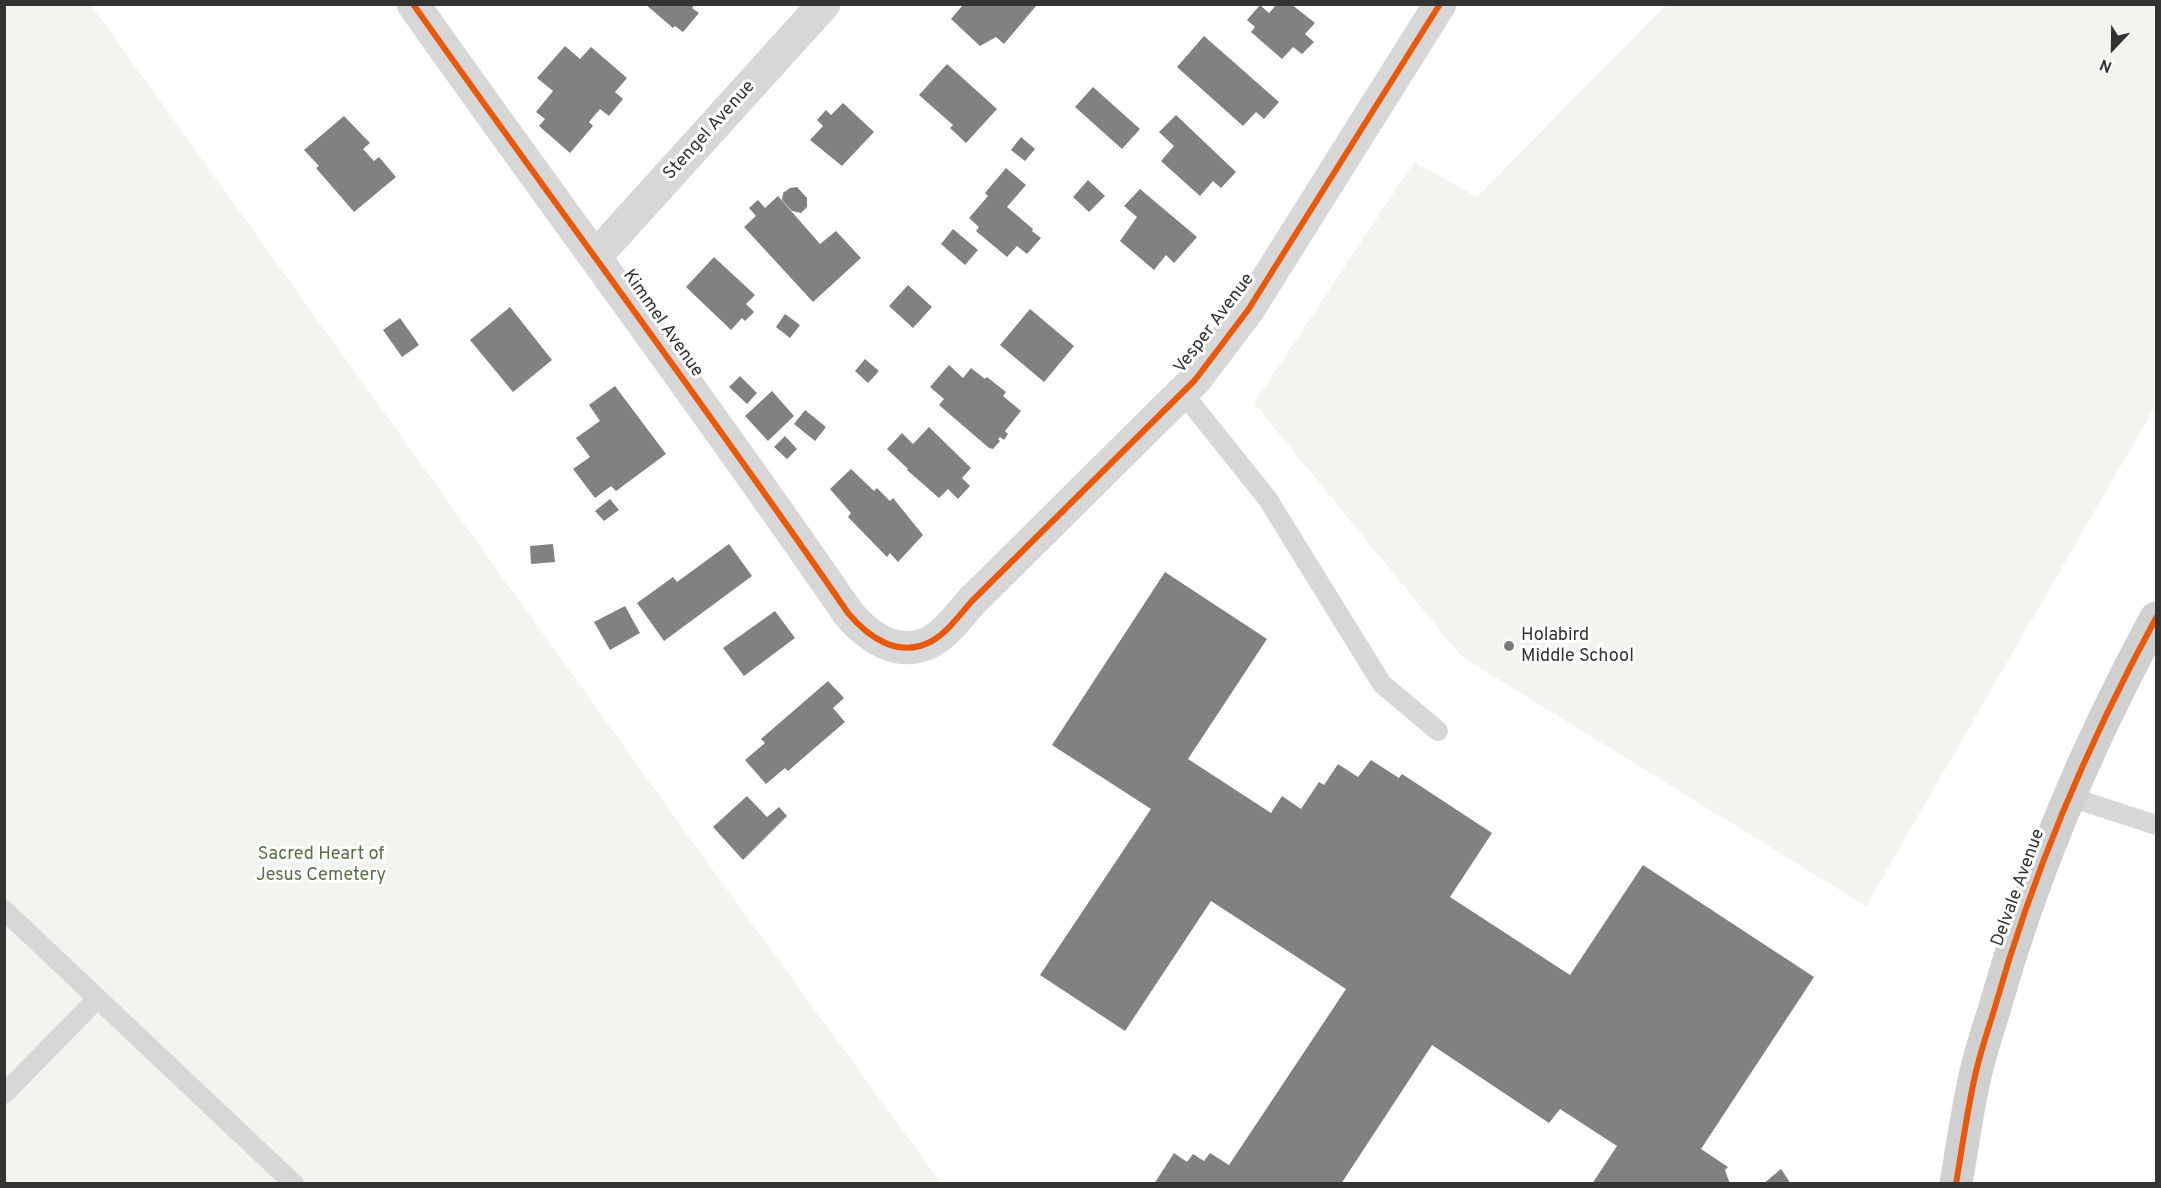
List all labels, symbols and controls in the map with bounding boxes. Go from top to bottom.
north arrow [2083,18,2143,78]
text: N [2097,53,2115,76]
street label: Stengel Avenue [660,77,760,185]
street label: Kimmel Avenue [617,266,707,382]
street label: Vesper Avenue [1170,270,1260,378]
place label: Holabird Middle School [1521,625,1634,668]
marker: Holabird Middle School [1502,639,1516,653]
street label: Delvale Avenue [1988,826,2050,950]
park label: Sacred Heart of Jesus Cemetery [256,844,386,886]

